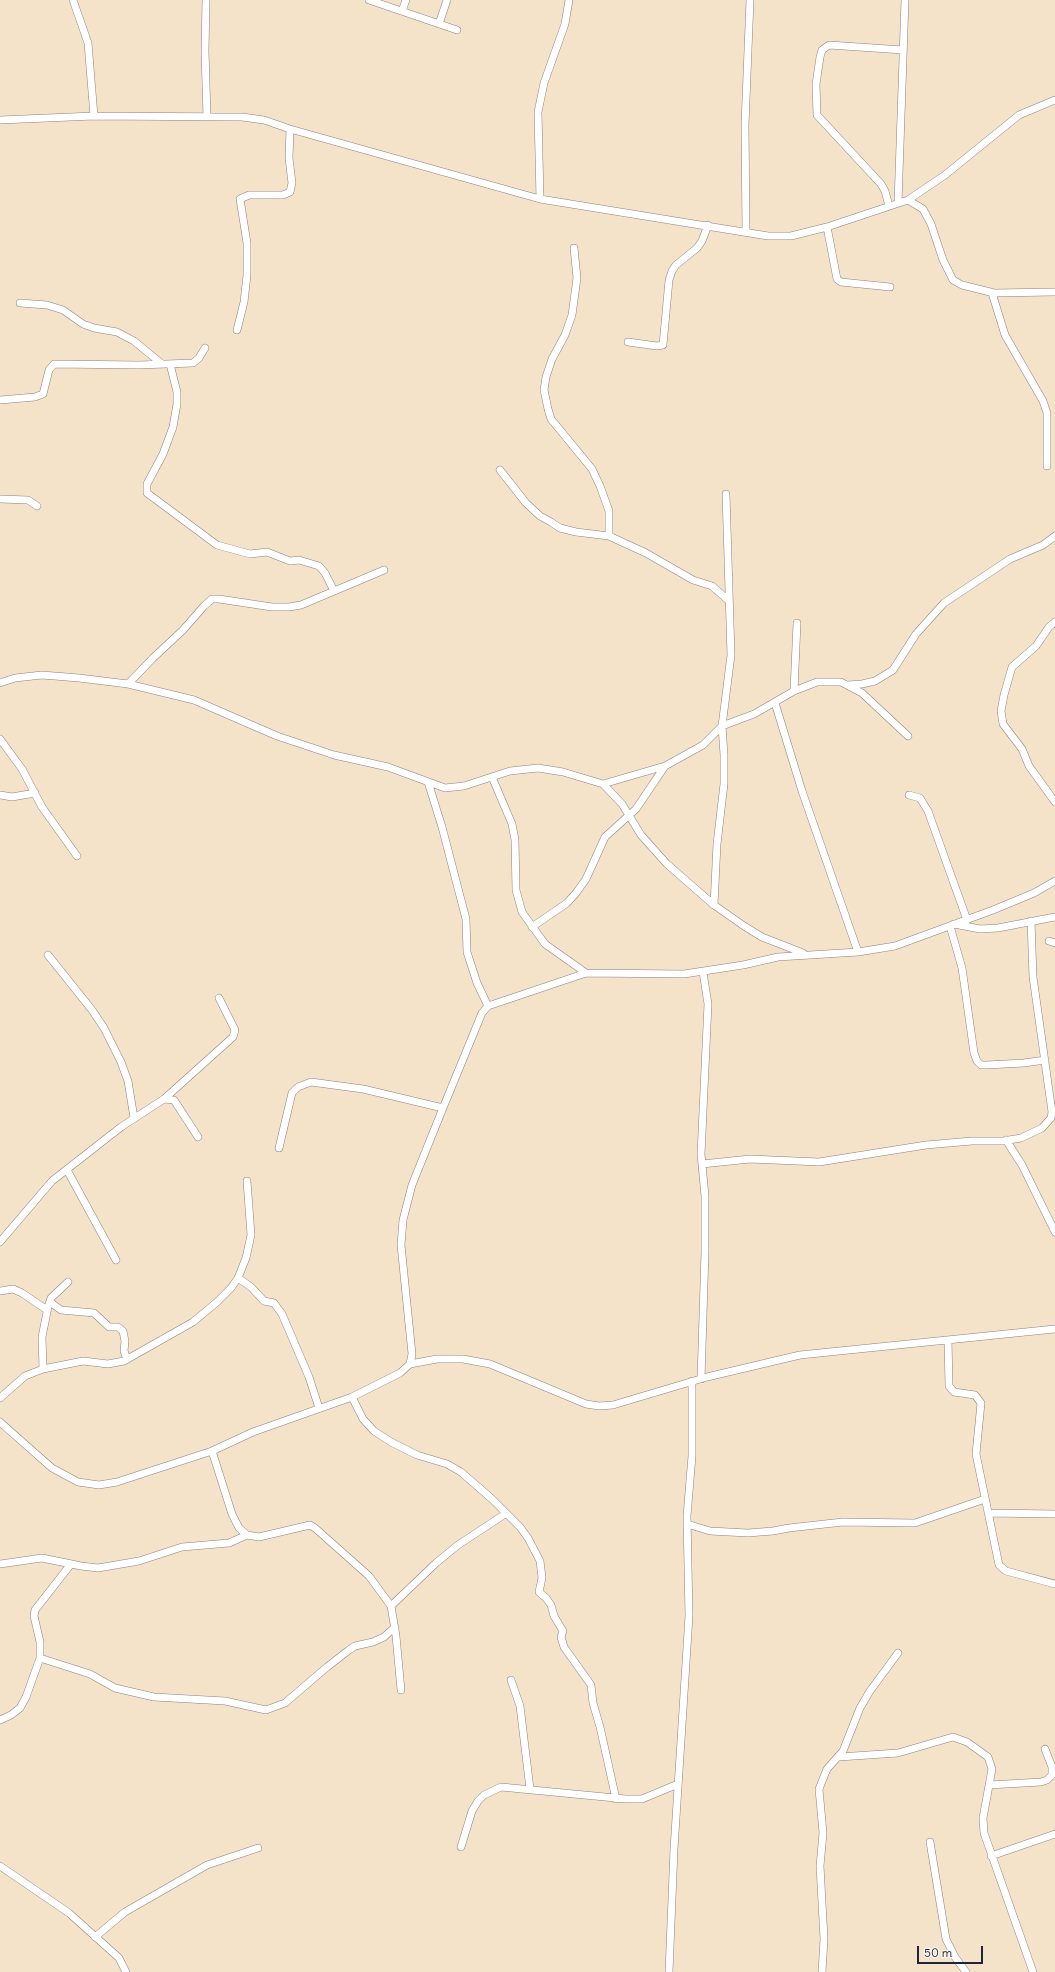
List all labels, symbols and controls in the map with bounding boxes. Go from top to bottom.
scale bar [919,1938,985,1964]
text: 50 m [924,1945,952,1960]

